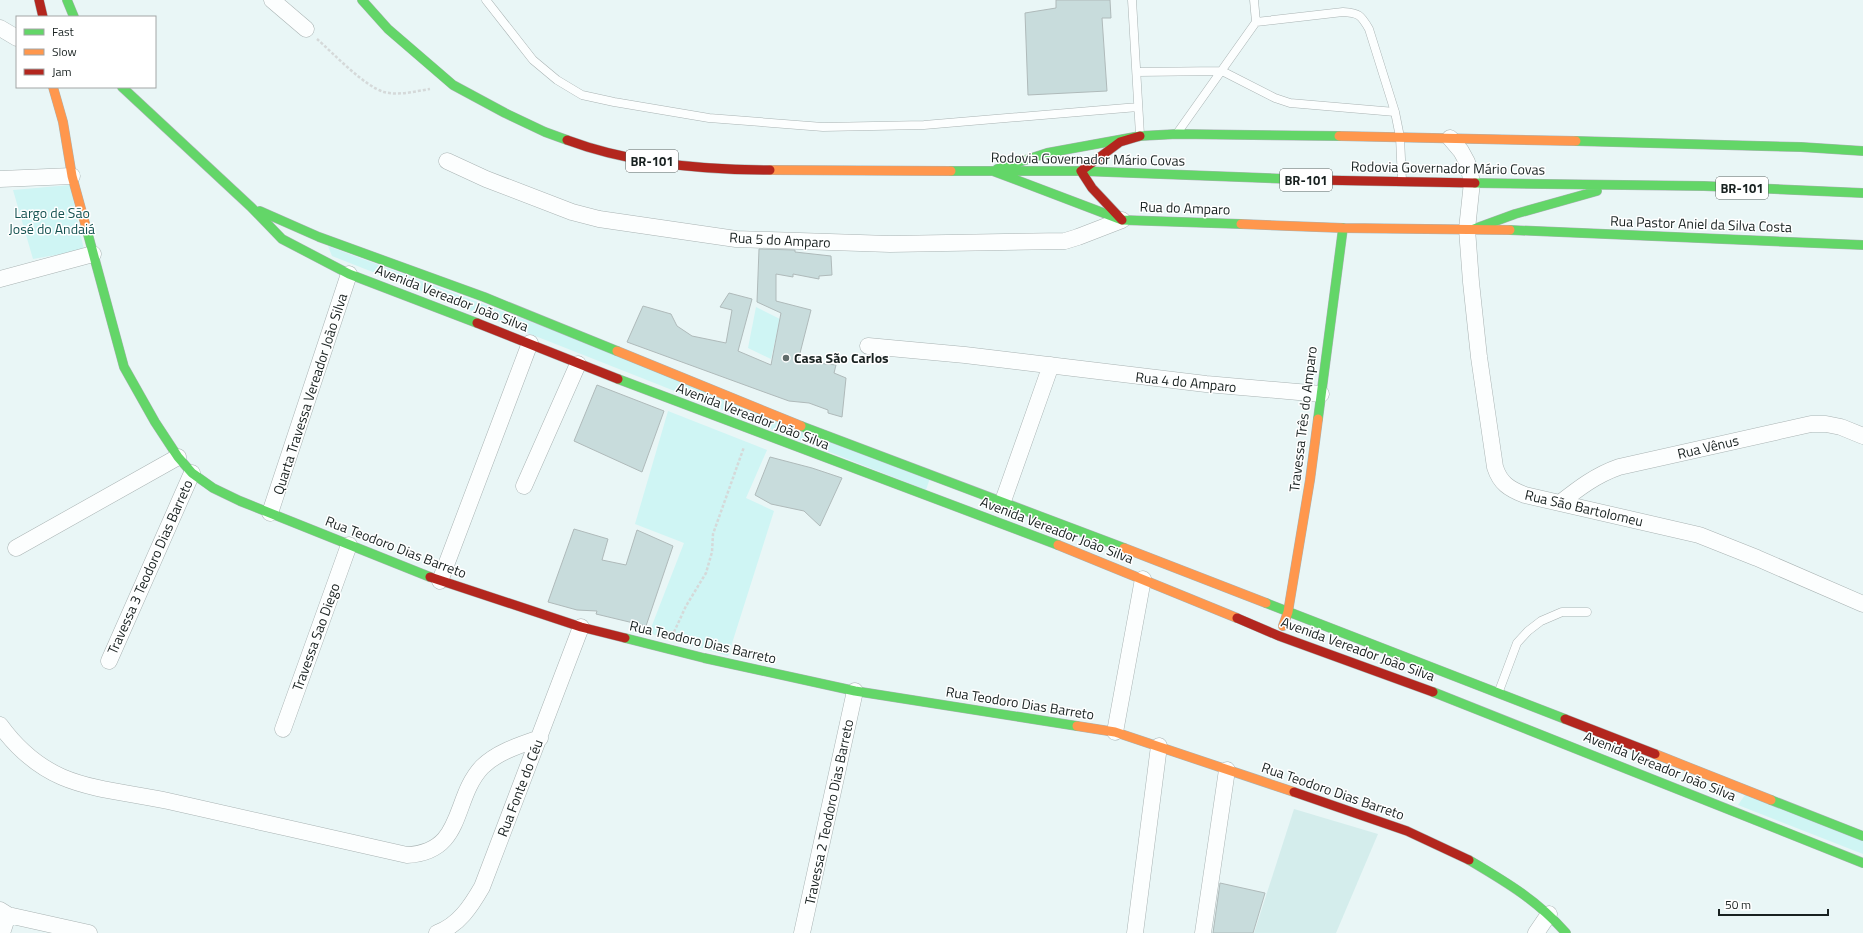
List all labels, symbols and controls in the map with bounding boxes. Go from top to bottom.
legend [16,16,156,88]
text: Fast [52,22,75,41]
text: Slow [52,42,77,61]
text: Jam [52,62,72,81]
street label: Rodovia Governador Mário Covas [991,146,1185,171]
road number: BR-101 [626,150,678,172]
street label: Rodovia Governador Mário Covas [1351,155,1545,180]
road number: BR-101 [1280,169,1332,191]
road number: BR-101 [1716,177,1768,199]
street label: Rua do Amparo [1139,195,1231,220]
park label: Largo de São José do Andaiá [9,202,95,239]
street label: Rua Pastor Aniel da Silva Costa [1610,210,1792,237]
street label: Rua 5 do Amparo [729,226,831,253]
street label: Avenida Vereador João Silva [373,259,532,336]
street label: Quarta Travessa Vereador João Silva [267,290,352,497]
street label: Travessa Três do Amparo [1283,345,1322,493]
place label: Casa São Carlos [794,347,889,368]
marker: Casa São Carlos [781,353,791,363]
street label: Rua 4 do Amparo [1135,366,1238,397]
street label: Avenida Vereador João Silva [674,377,833,454]
street label: Rua Vênus [1675,429,1741,464]
street label: Travessa 3 Teodoro Dias Barreto [101,476,198,658]
street label: Rua São Bartolomeu [1523,484,1645,531]
street label: Avenida Vereador João Silva [978,491,1137,568]
street label: Rua Teodoro Dias Barreto [322,510,470,583]
street label: Travessa Sao Diego [286,580,345,694]
street label: Avenida Vereador João Silva [1278,611,1438,686]
street label: Rua Teodoro Dias Barreto [628,614,778,669]
street label: Rua Teodoro Dias Barreto [944,680,1096,725]
street label: Travessa 2 Teodoro Dias Barreto [799,717,858,907]
street label: Avenida Vereador João Silva [1581,725,1739,806]
street label: Rua Fonte do Céu [491,736,548,840]
street label: Rua Teodoro Dias Barreto [1259,756,1407,825]
scale bar [1719,891,1828,917]
text: 50 m [1725,895,1751,914]

